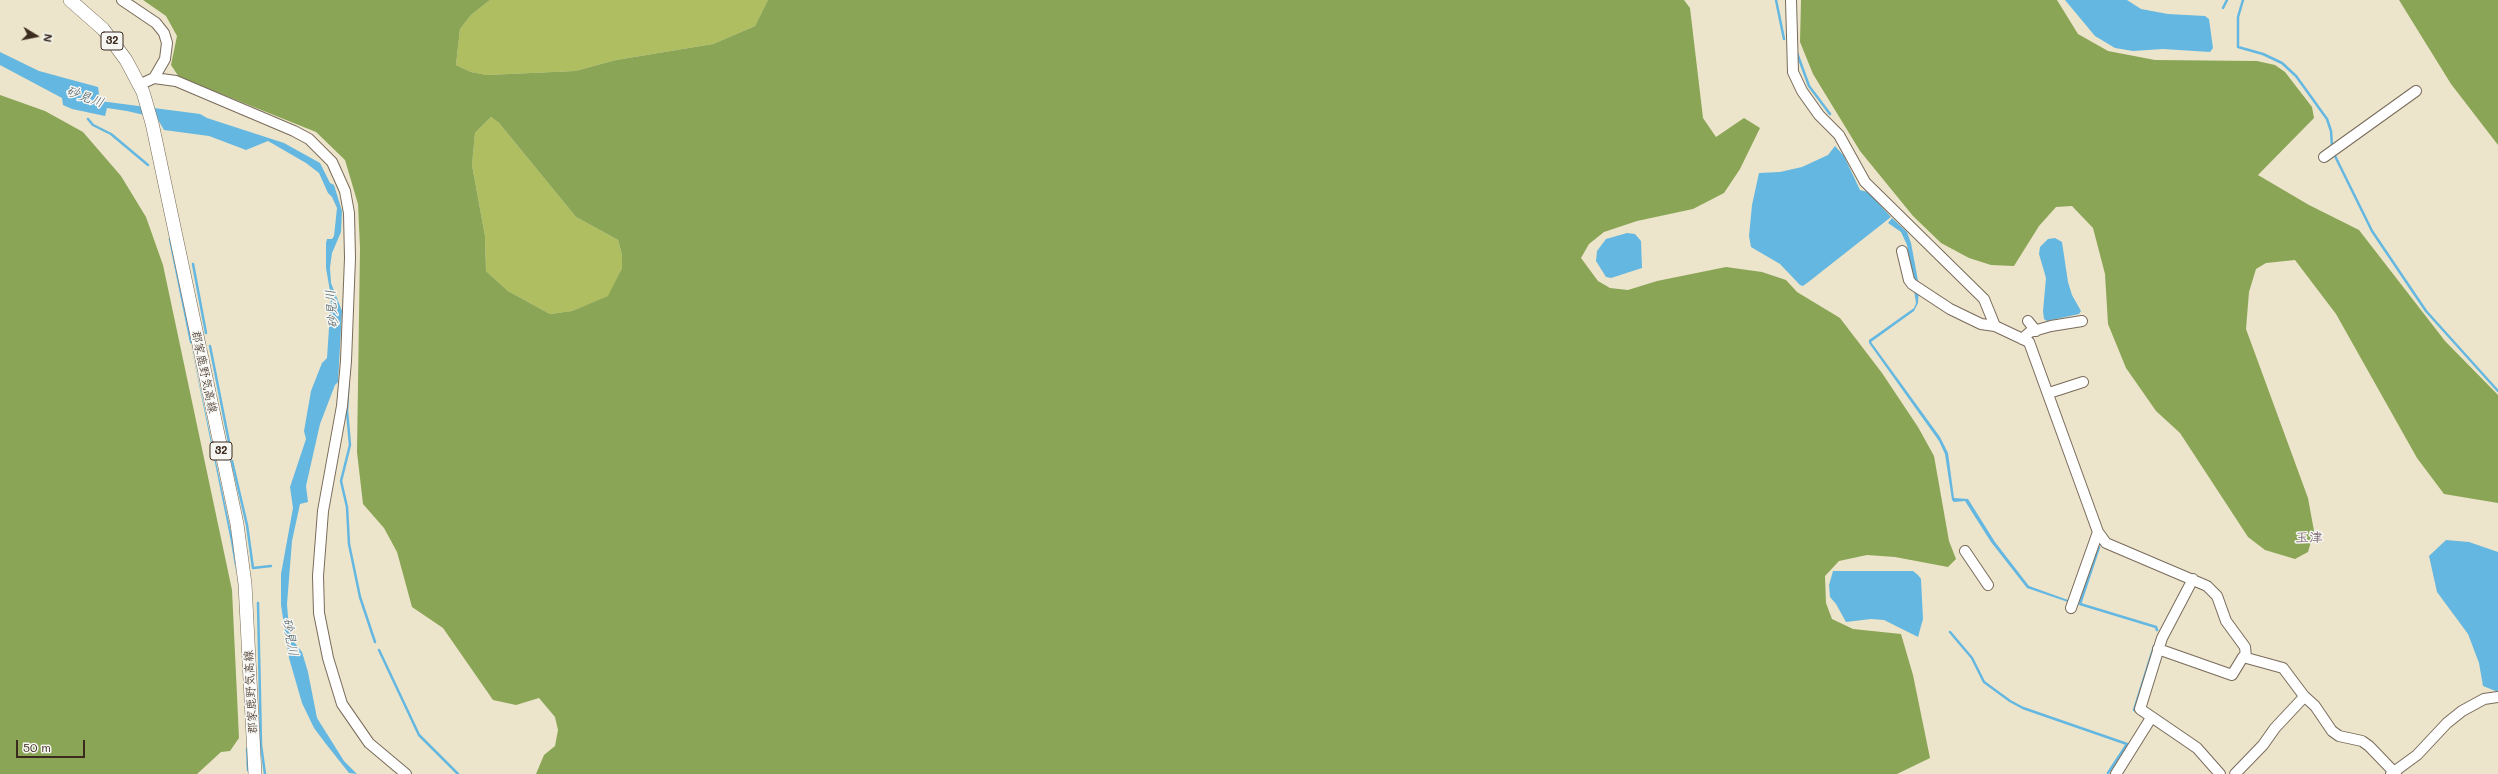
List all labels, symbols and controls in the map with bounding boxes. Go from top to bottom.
north arrow [16,16,56,56]
road number: 32 [101,32,123,50]
text: N [40,33,56,44]
water label: 砂見川 [64,83,106,111]
water label: 砂見川 [323,289,341,329]
street label: 郡家鹿野気高線 [188,329,220,415]
road number: 32 [210,442,232,460]
district label: 玉津 [2295,530,2323,546]
water label: 砂見川 [279,616,301,658]
street label: 郡家鹿野気高線 [242,650,260,734]
scale bar [18,732,87,758]
text: 50 m [23,739,51,755]

